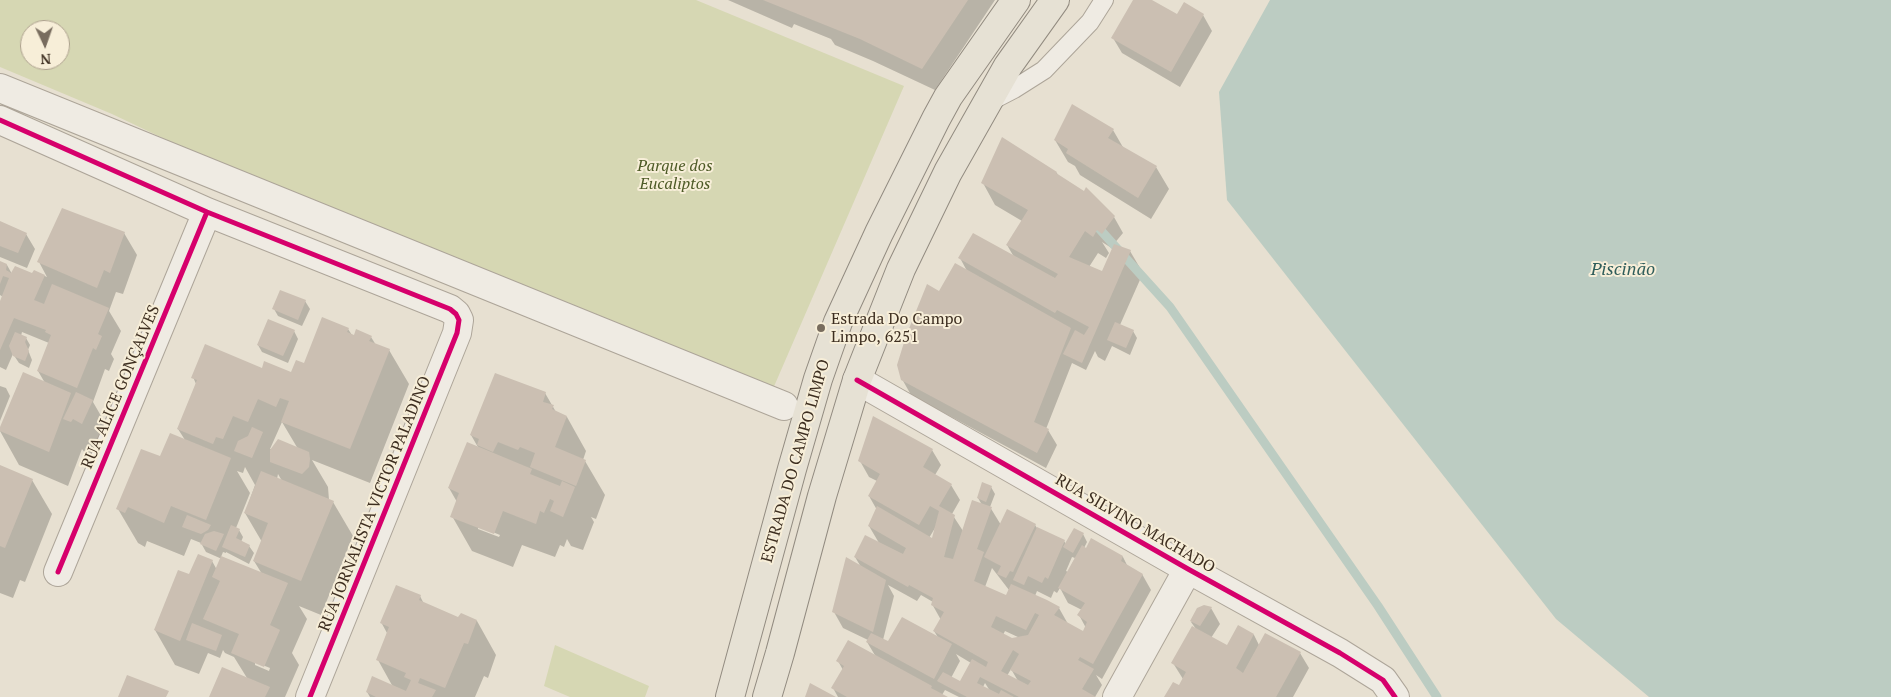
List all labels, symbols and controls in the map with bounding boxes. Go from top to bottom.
north arrow [20,20,70,70]
text: N [40,50,52,69]
park label: Parque dos Eucaliptos [637,156,713,194]
water label: Piscinão [1591,259,1655,281]
street label: RUA ALICE GONÇALVES [78,302,164,472]
place label: Estrada Do Campo Limpo, 6251 [831,309,962,347]
marker: Estrada Do Campo Limpo, 6251 [815,322,827,334]
street label: ESTRADA DO CAMPO LIMPO [758,357,834,565]
street label: RUA JORNALISTA VICTOR PALADINO [315,373,435,635]
street label: RUA SILVINO MACHADO [1052,470,1218,578]

